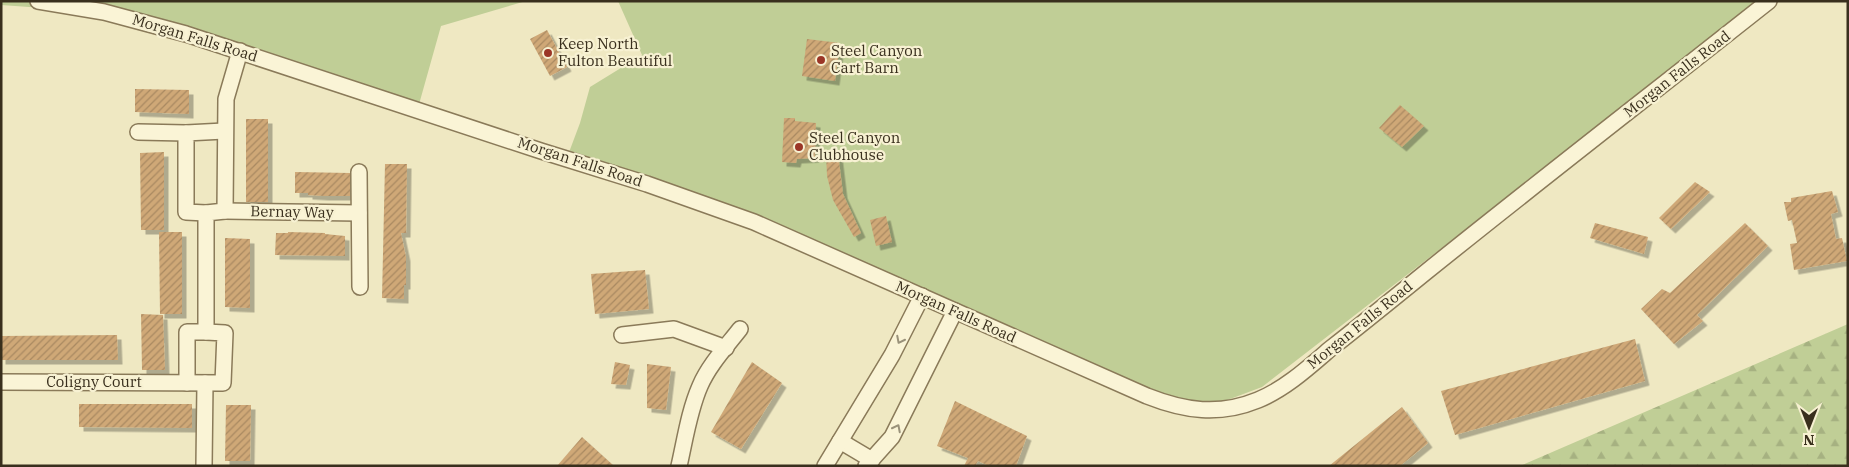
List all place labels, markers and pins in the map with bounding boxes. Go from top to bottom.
place label: Keep North Fulton Beautiful [558,34,672,70]
place label: Steel Canyon Cart Barn [831,41,923,77]
marker: Keep North Fulton Beautiful [542,47,554,59]
marker: Steel Canyon Cart Barn [815,54,827,66]
place label: Steel Canyon Clubhouse [809,128,901,164]
marker: Steel Canyon Clubhouse [793,141,805,153]

